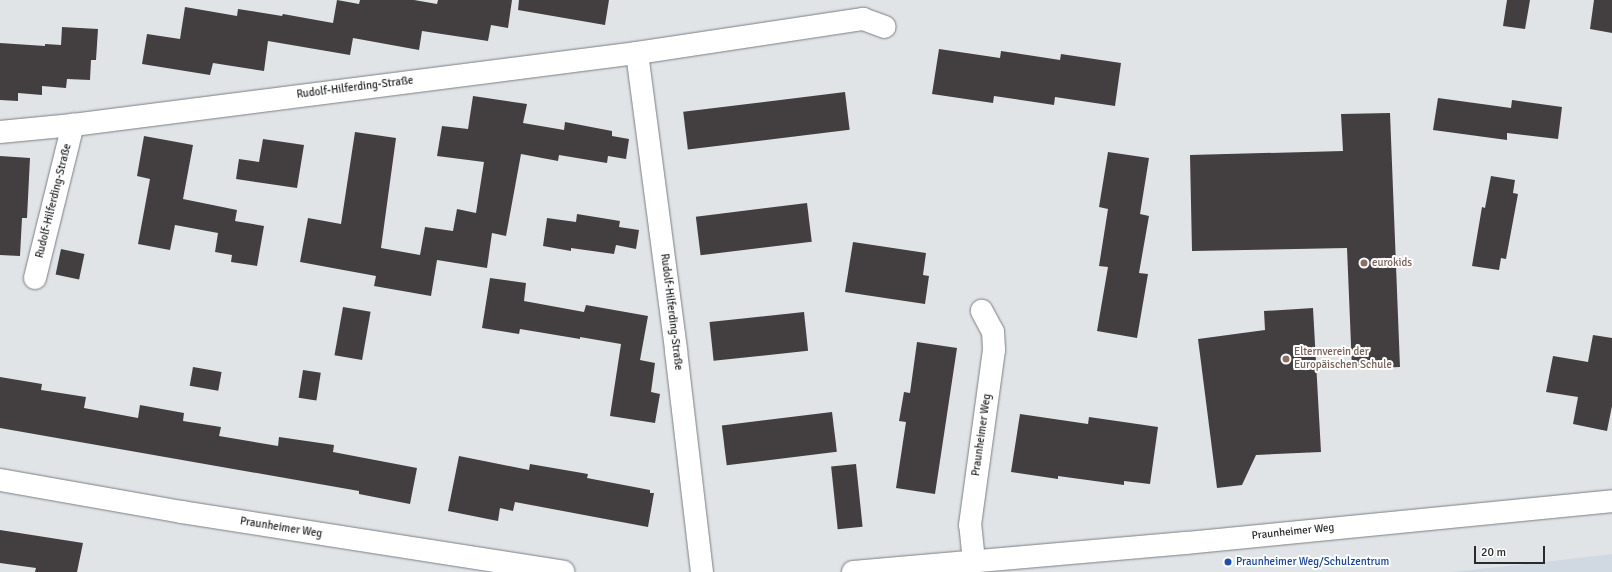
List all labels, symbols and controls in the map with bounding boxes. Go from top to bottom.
street label: Rudolf-Hilferding-Straße [296,74,414,102]
street label: Rudolf-Hilferding-Straße [33,142,75,260]
street label: Rudolf-Hilferding-Straße [657,253,685,371]
place label: eurokids [1372,256,1412,270]
marker: eurokids [1359,258,1369,268]
place label: Elternverein der Europäischen Schule [1294,346,1392,372]
marker: Elternverein der Europäischen Schule [1281,354,1291,364]
street label: Praunheimer Weg [970,393,994,477]
street label: Praunheimer Weg [239,515,323,541]
street label: Praunheimer Weg [1251,521,1335,543]
scale bar [1476,538,1547,564]
text: 20 m [1481,545,1506,560]
place label: Praunheimer Weg/Schulzentrum [1236,555,1389,569]
marker: Praunheimer Weg/Schulzentrum [1223,557,1233,567]

